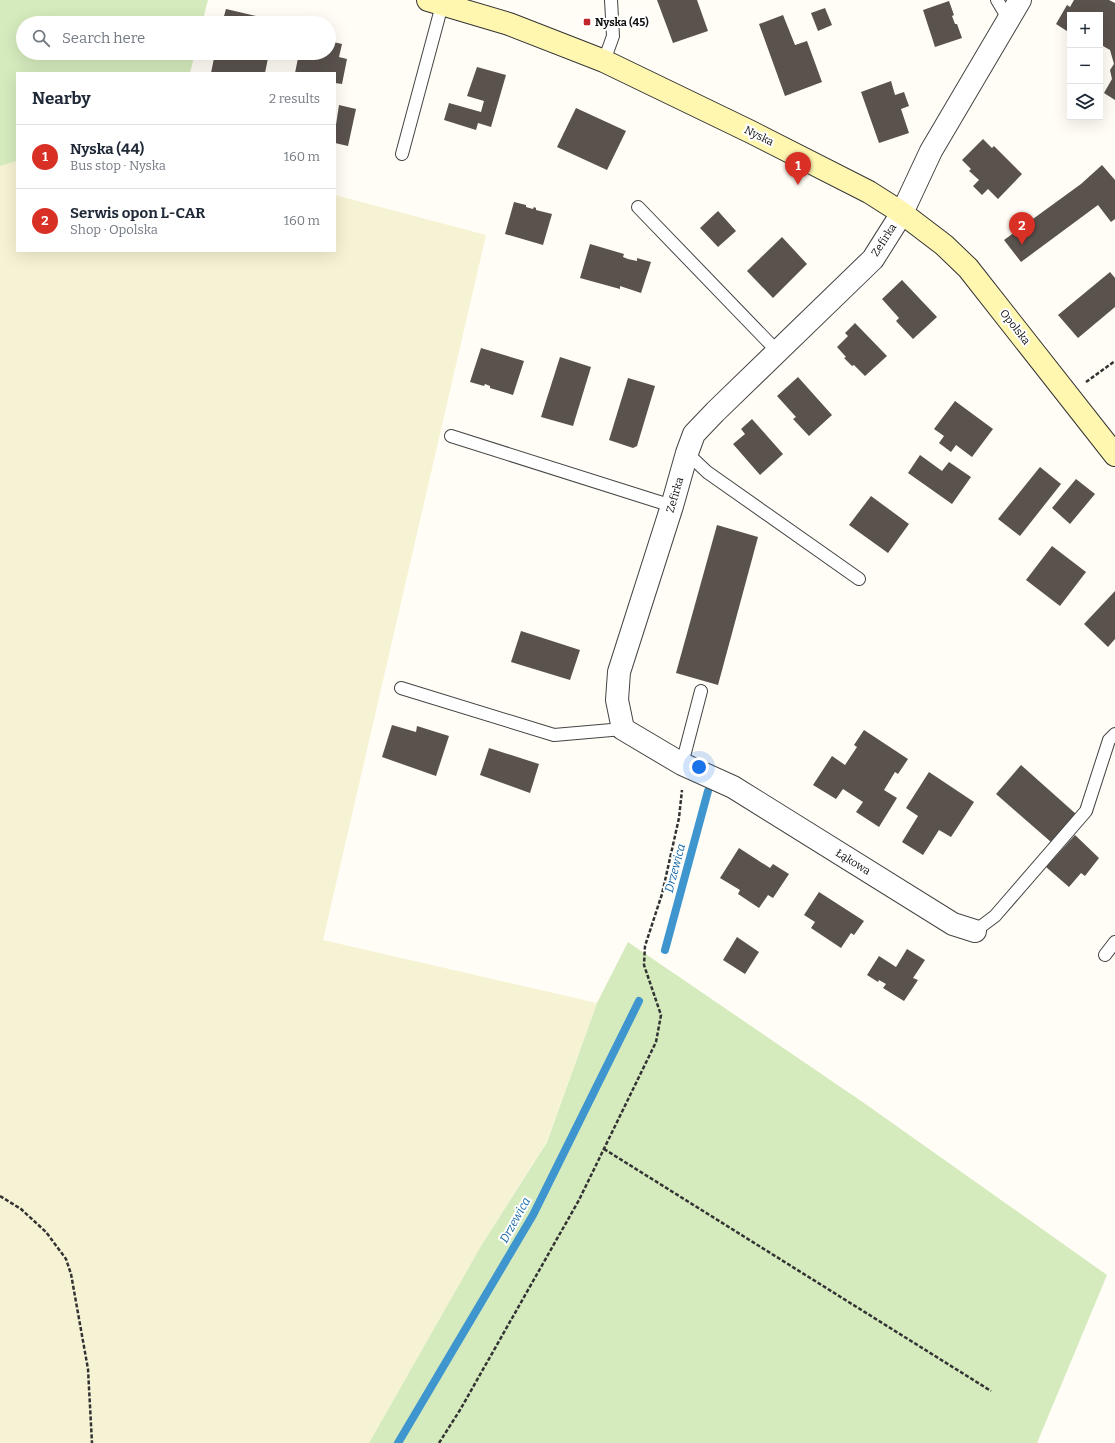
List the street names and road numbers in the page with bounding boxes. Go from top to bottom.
street label: Nyska [742,123,776,149]
street label: Zefirka [869,221,899,259]
street label: Opolska [997,307,1033,347]
street label: Zefirka [664,476,686,514]
street label: Łąkowa [833,846,873,878]

